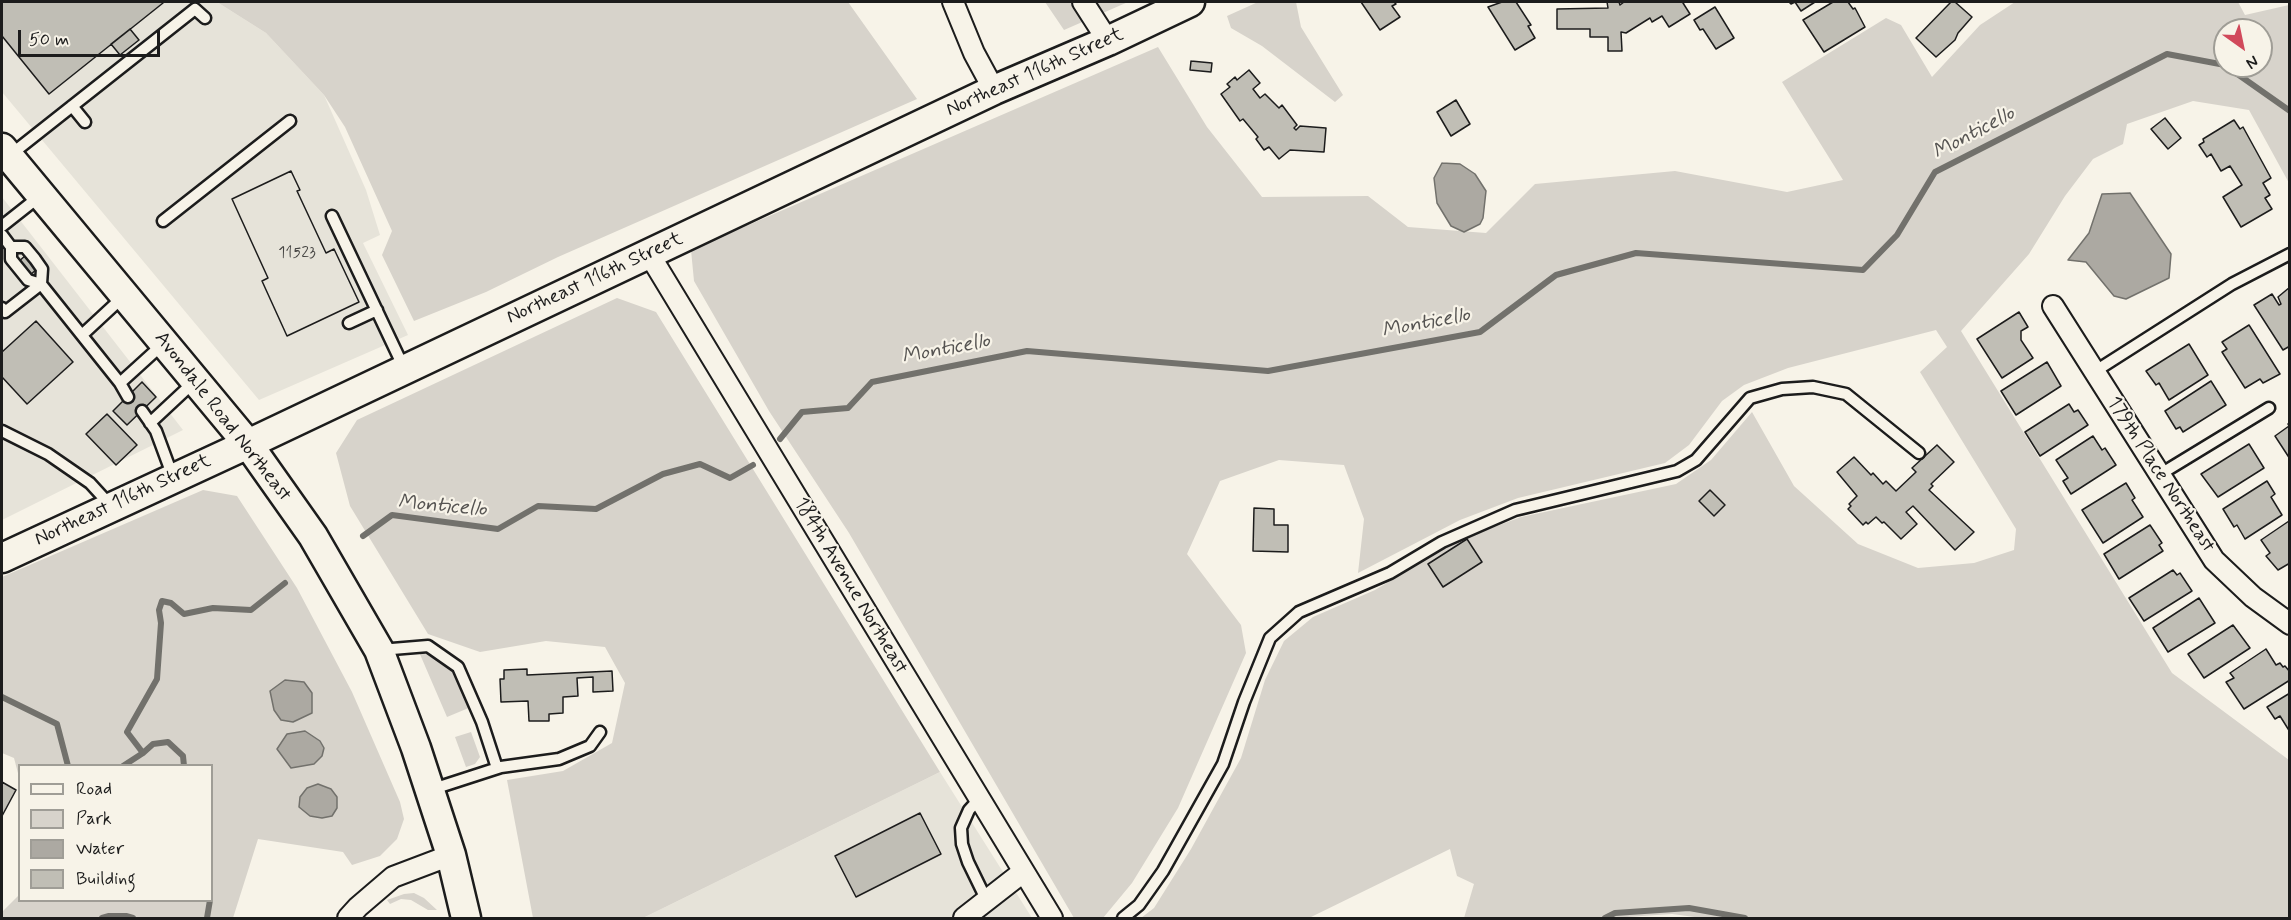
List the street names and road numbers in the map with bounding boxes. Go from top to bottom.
street label: Northeast 116th Street [943,23,1127,123]
street label: Northeast 116th Street [503,228,687,330]
street label: Avondale Road Northeast [148,327,296,507]
street label: 179th Place Northeast [2101,393,2219,557]
street label: Northeast 116th Street [31,450,215,552]
street label: 184th Avenue Northeast [788,493,912,679]

